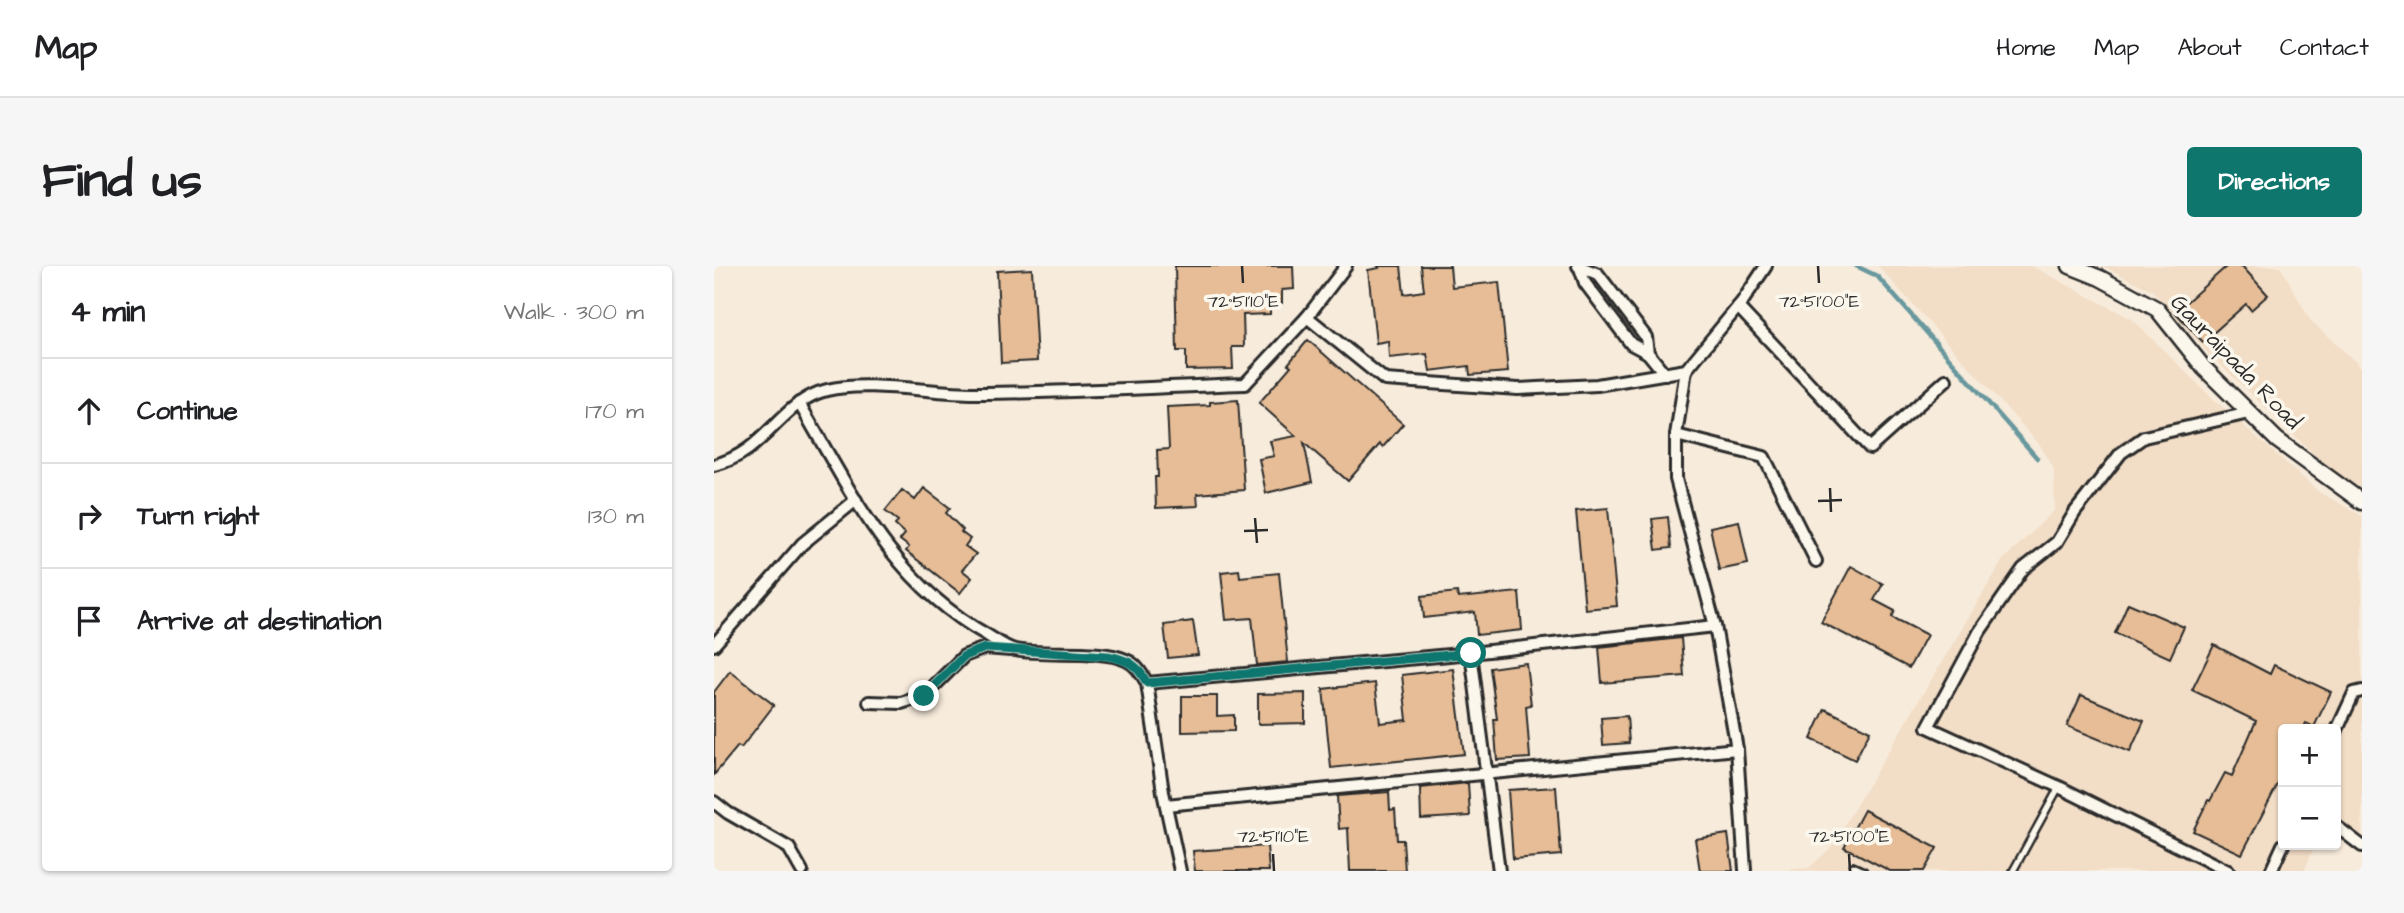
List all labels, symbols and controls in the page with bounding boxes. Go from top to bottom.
text: Map [35,25,97,71]
text: Home [1996,31,2056,65]
text: Map [2094,31,2139,65]
text: About [2177,31,2242,65]
text: Contact [2280,31,2369,65]
button: Directions [2187,147,2362,217]
text: Find us [42,148,202,216]
street label: Gauraipada Road [2163,287,2309,437]
text: 72°51'10"E [1207,289,1279,314]
text: 72°51'00"E [1779,289,1860,314]
text: 4 min [70,291,145,333]
text: Walk · 300 m [503,296,644,328]
icon: ahead [70,392,108,430]
text: Continue [137,393,238,429]
text: 170 m [585,395,644,427]
icon: right [70,497,108,535]
text: Turn right [137,498,259,534]
text: 130 m [588,500,644,532]
icon: arrive [70,602,108,640]
text: Arrive at destination [137,603,382,639]
route start [1455,637,1486,668]
route end [908,680,939,711]
map controls [2278,724,2341,850]
button: + [2278,724,2341,787]
button: − [2278,787,2341,850]
text: 72°51'10"E [1237,824,1309,849]
text: 72°51'00"E [1809,824,1890,849]

